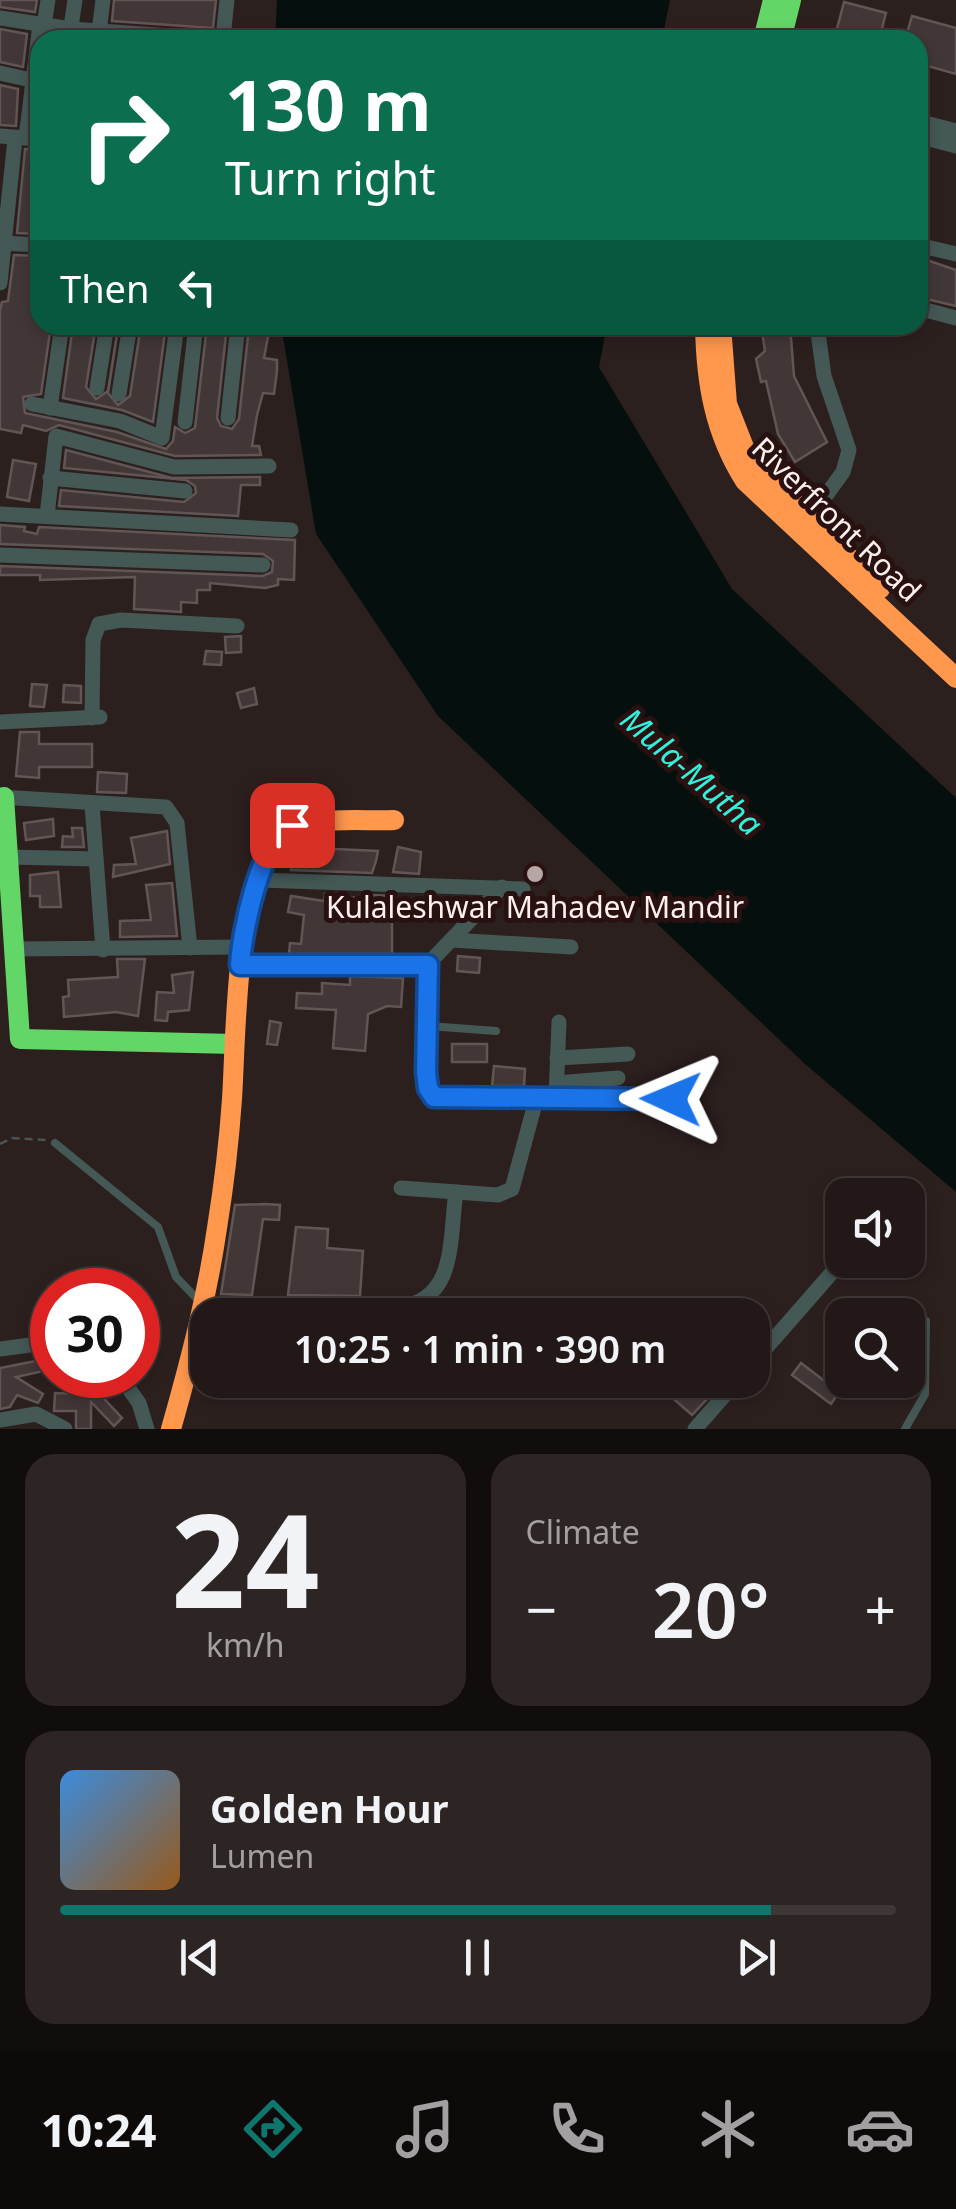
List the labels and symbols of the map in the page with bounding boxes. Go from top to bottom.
street label: Riverfront Road [743,428,931,610]
water label: Mula-Mutha [612,697,772,844]
pin [250,783,335,868]
marker: Kulaleshwar Mahadev Mandir [524,863,546,885]
place label: Kulaleshwar Mahadev Mandir [326,886,744,927]
position arrow [619,1047,723,1151]
speed limit sign: 30 [30,1268,160,1398]

